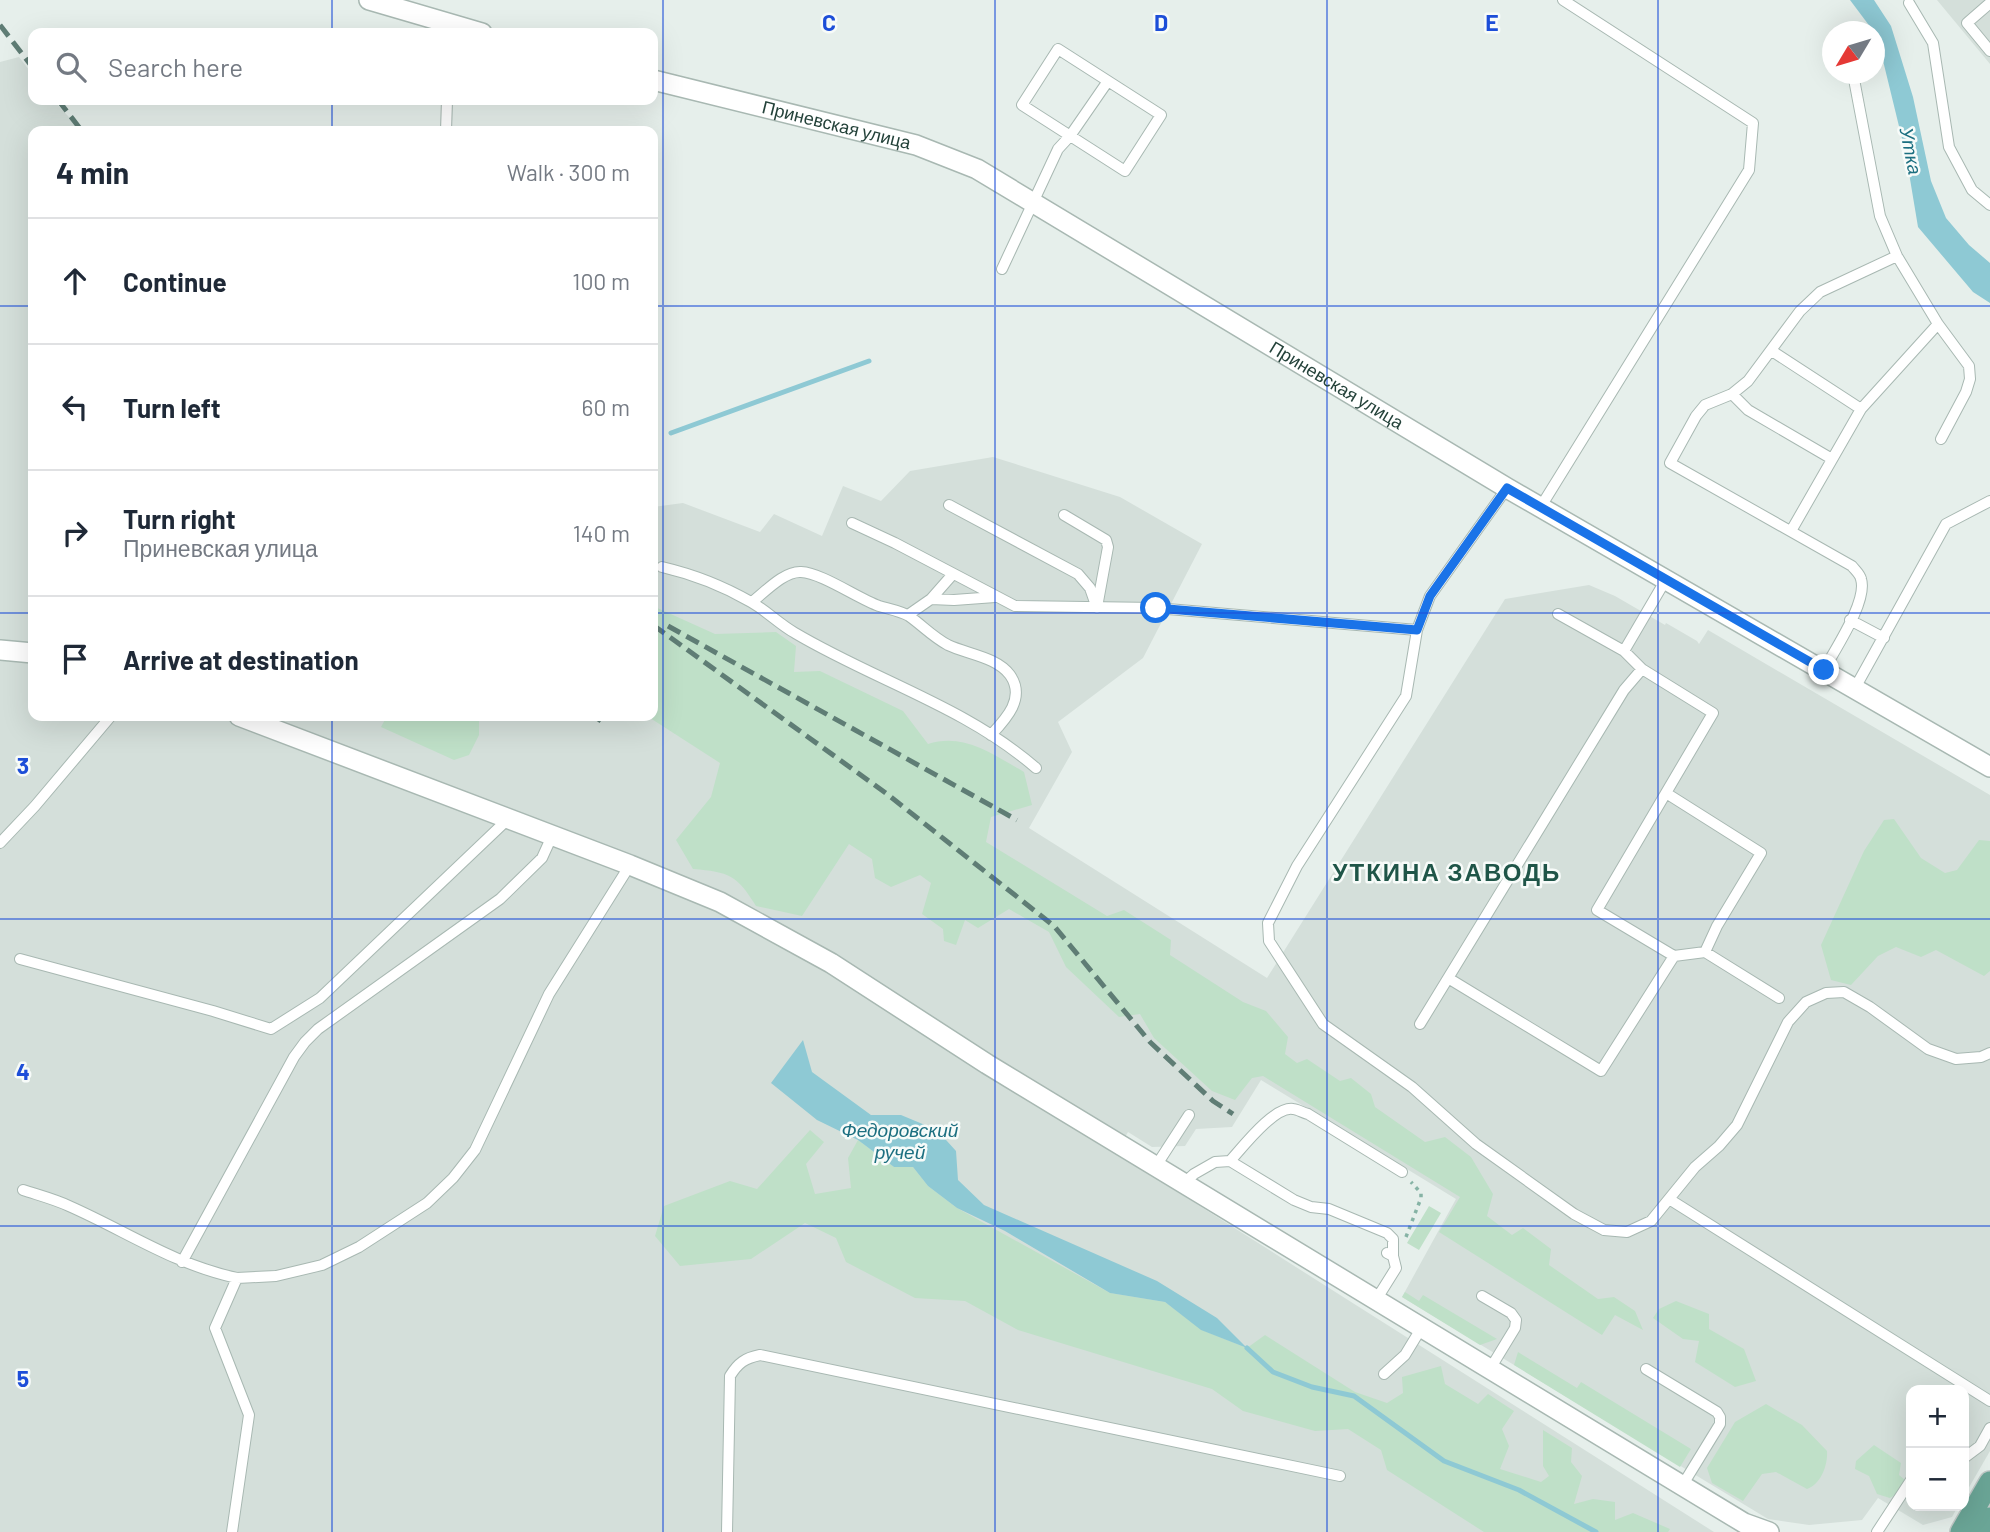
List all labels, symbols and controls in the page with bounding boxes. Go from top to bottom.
text: C [822,8,836,36]
text: D [1154,8,1168,36]
text: E [1485,8,1499,36]
north arrow [1822,21,1885,84]
search box [28,28,658,105]
icon: search [52,48,90,86]
text: Search here [108,51,243,82]
street label: Приневская улица [760,95,914,154]
water label: Утка [1895,124,1927,176]
text: 4 min [56,154,129,190]
text: Walk · 300 m [507,158,630,186]
icon: ahead [56,262,94,300]
text: Continue [123,266,227,297]
text: 100 m [572,267,630,295]
street label: Приневская улица [1266,336,1409,434]
icon: left [56,388,94,426]
text: Turn left [123,392,221,423]
text: 60 m [582,393,630,421]
text: Turn right [123,503,236,534]
icon: right [56,514,94,552]
text: 140 m [573,519,630,547]
text: Приневская улица [123,534,318,562]
route start [1140,592,1171,623]
icon: arrive [56,640,94,678]
text: Arrive at destination [123,644,359,675]
route end [1808,654,1839,685]
text: 3 [17,751,29,779]
district label: УТКИНА ЗАВОДЬ [1333,857,1561,886]
text: 4 [16,1057,30,1085]
water label: Федоровский ручей [842,1118,959,1163]
text: 5 [17,1364,29,1392]
map controls [1906,1385,1969,1511]
button: + [1906,1385,1969,1448]
button: − [1906,1448,1969,1511]

